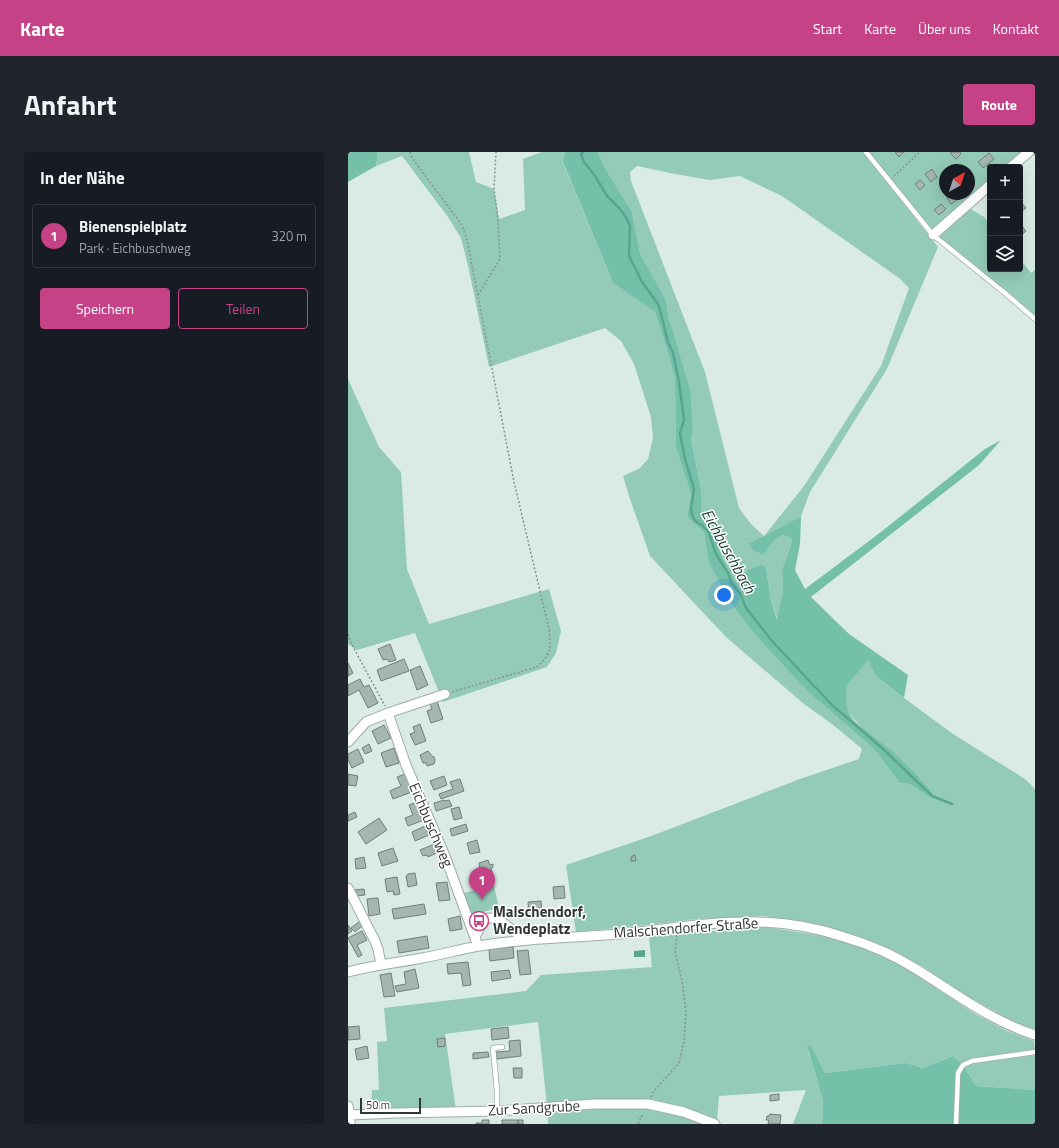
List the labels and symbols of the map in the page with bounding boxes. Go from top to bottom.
north arrow [939,164,975,200]
water label: Eichbuschbach [696,504,763,599]
your location [714,585,734,605]
street label: Eichbuschweg [403,779,460,871]
pin: 1 [469,867,495,900]
place label: Malschendorf, Wendeplatz [493,900,586,940]
bus stop icon: Malschendorf, Wendeplatz [468,910,490,932]
street label: Malschendorfer Straße [613,911,759,944]
street label: Zur Sandgrube [487,1094,581,1121]
scale bar [360,1096,421,1115]

